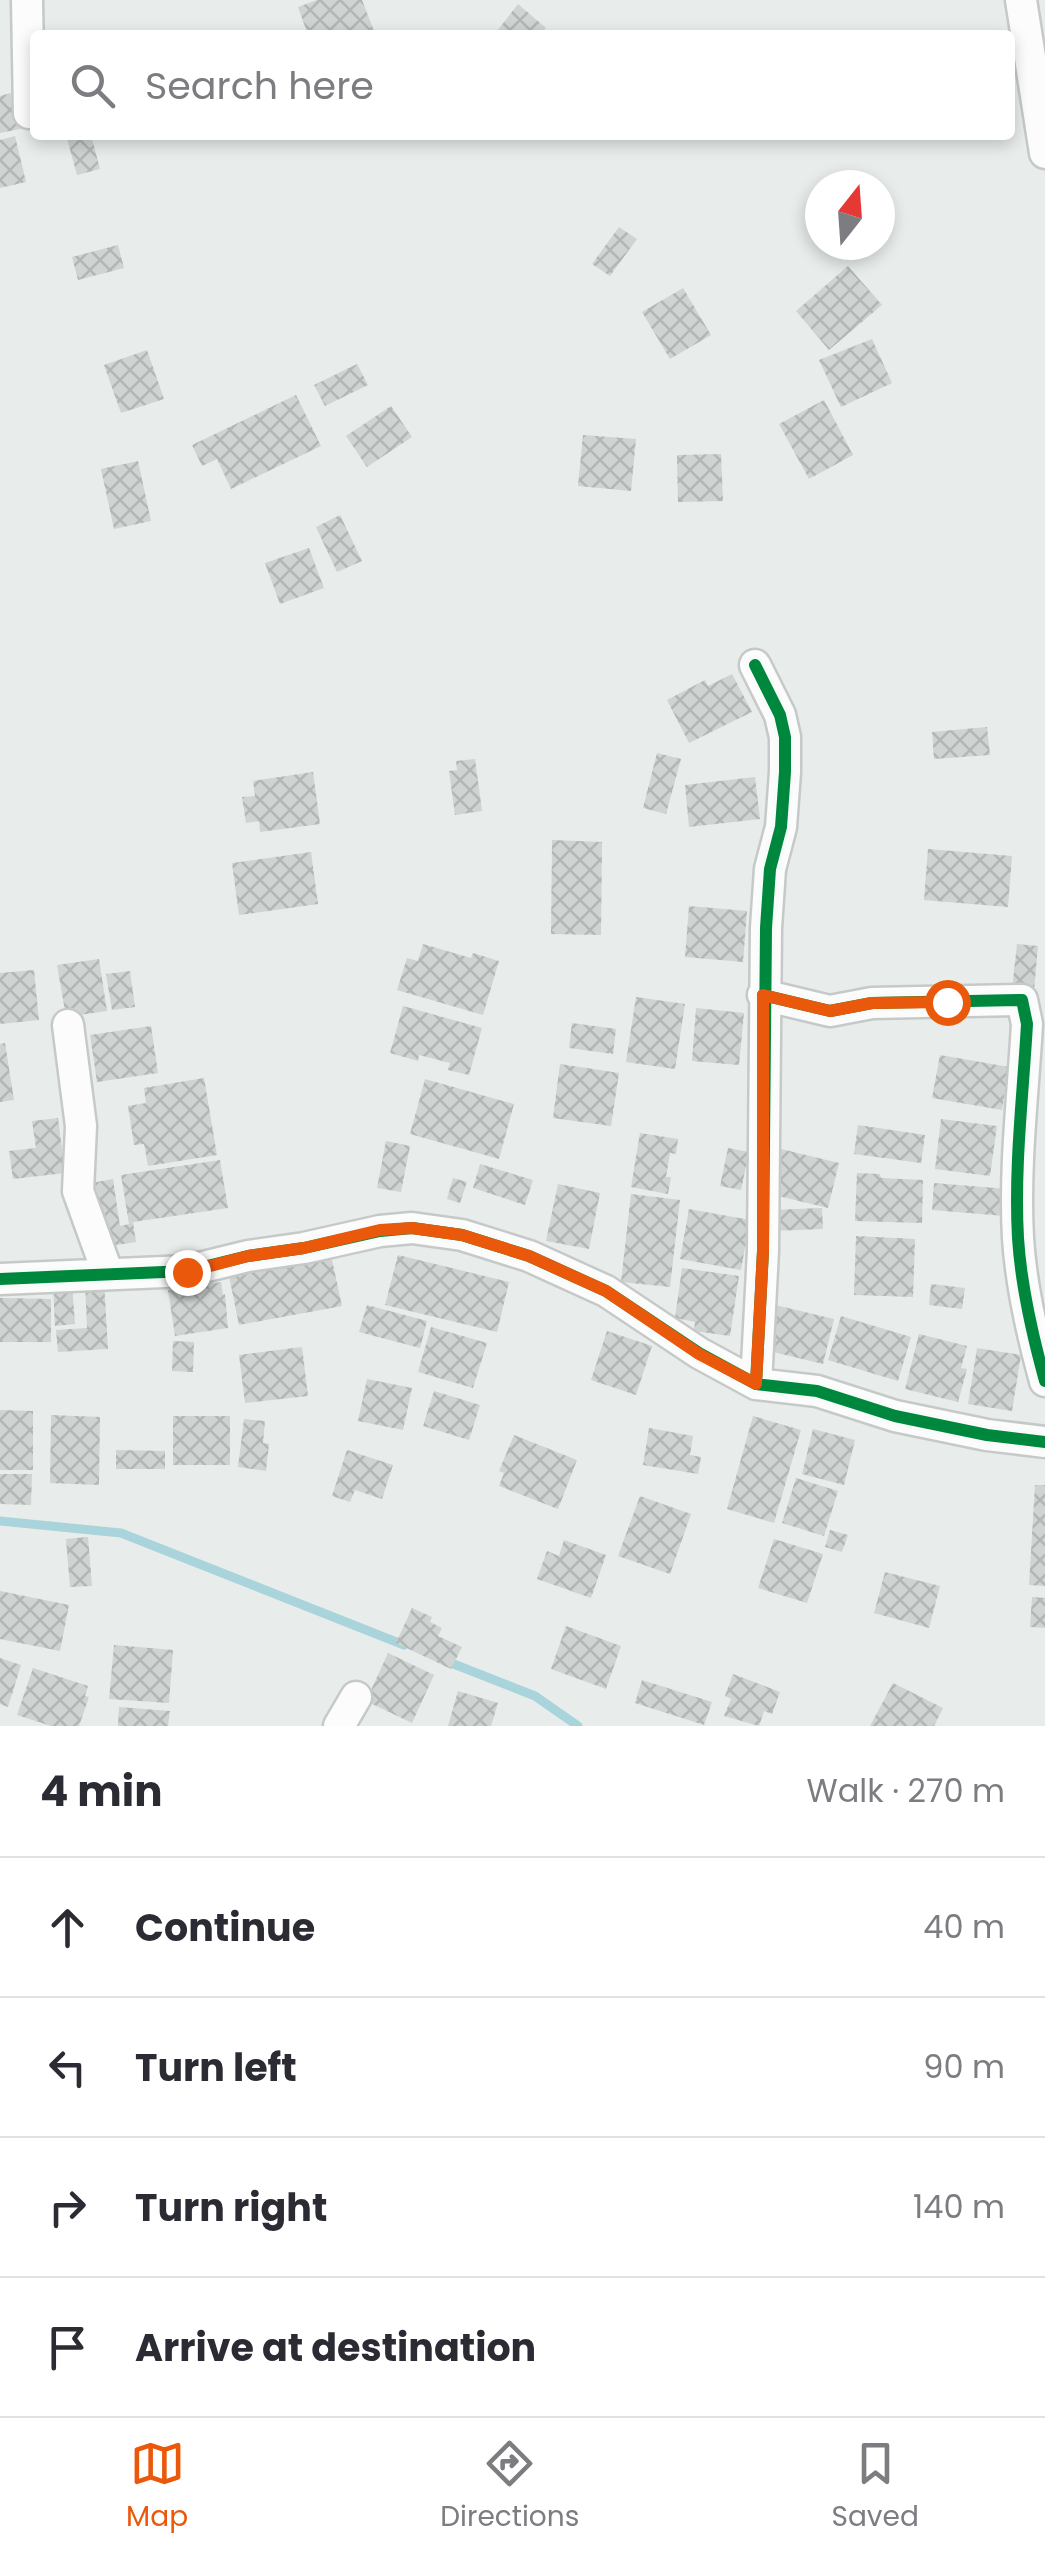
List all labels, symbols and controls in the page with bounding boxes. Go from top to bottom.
search box [30,30,1015,140]
icon: search [65,58,120,113]
text: Search here [145,59,374,112]
north arrow [805,170,895,260]
route start [925,980,971,1026]
route end [165,1250,211,1296]
text: 4 min [40,1762,163,1821]
text: Walk · 270 m [806,1768,1005,1813]
icon: ahead [40,1900,95,1955]
text: Continue [135,1901,315,1954]
text: 40 m [923,1904,1005,1949]
icon: left [40,2040,95,2095]
text: Turn left [135,2041,297,2094]
text: 90 m [923,2044,1005,2089]
icon: right [40,2180,95,2235]
text: Turn right [135,2181,327,2234]
text: 140 m [913,2184,1005,2229]
icon: arrive [40,2320,95,2375]
text: Arrive at destination [135,2321,536,2374]
tab: Map [126,2436,188,2538]
tab: Directions [440,2436,579,2538]
tab: Saved [832,2436,919,2538]

